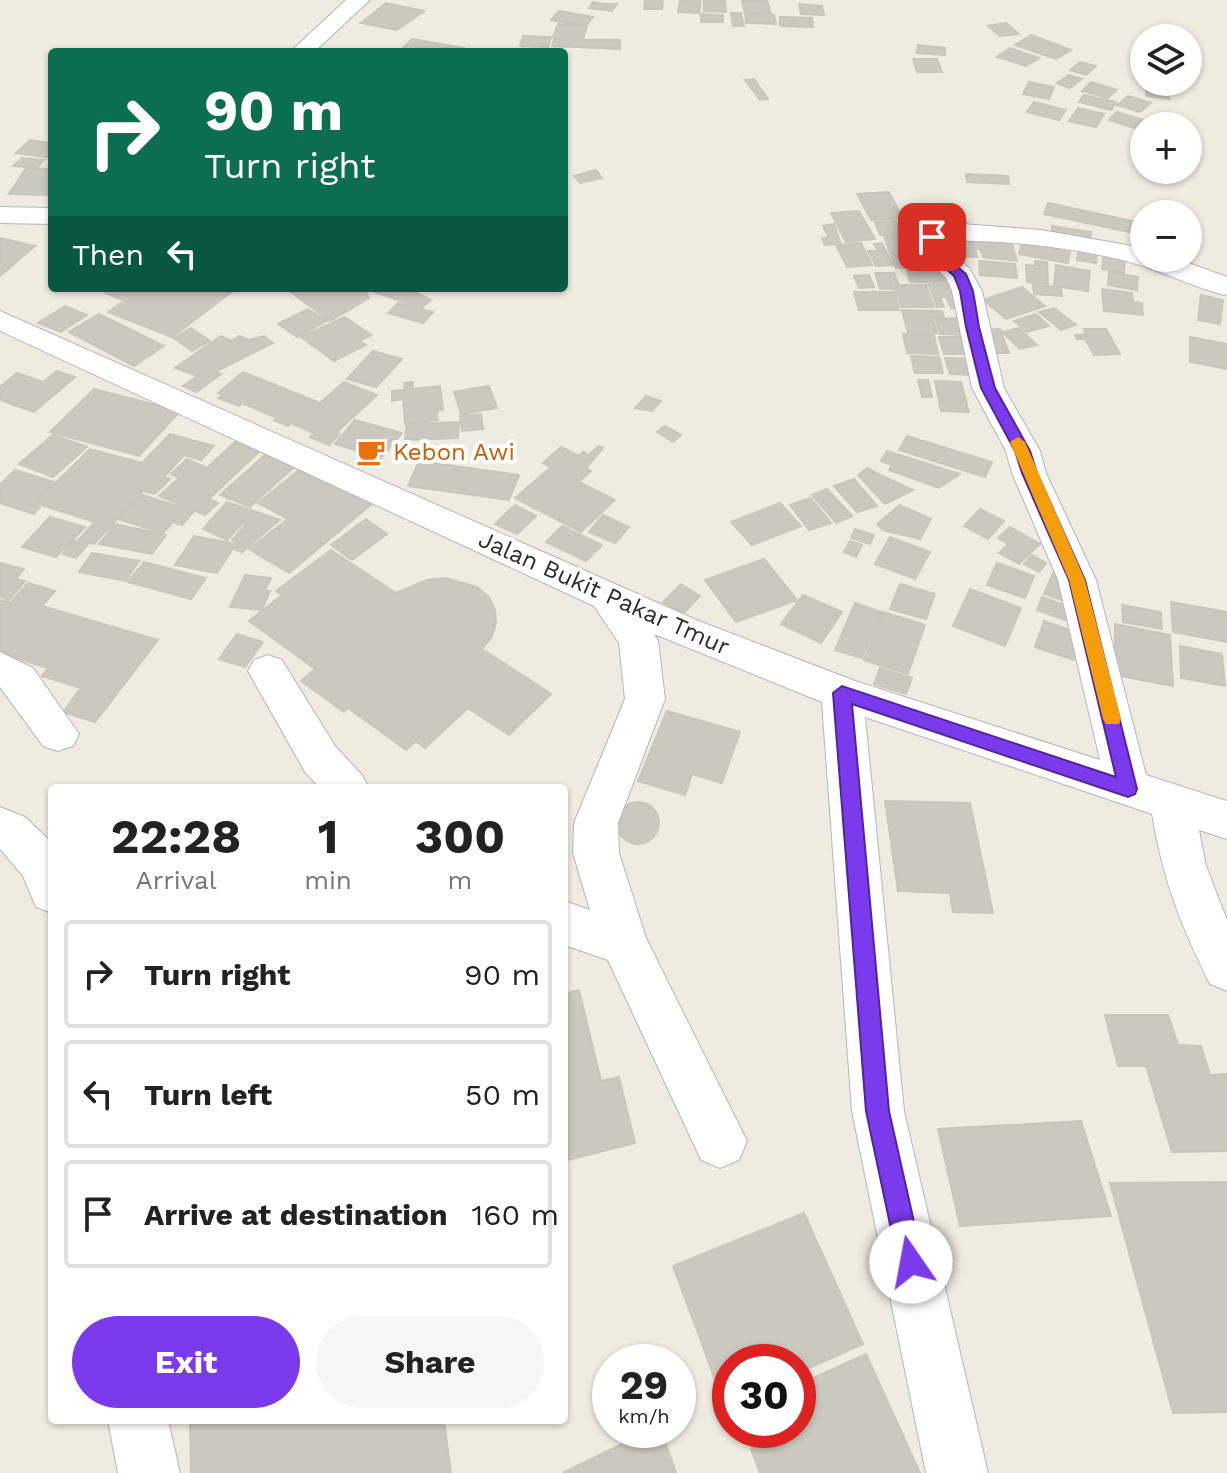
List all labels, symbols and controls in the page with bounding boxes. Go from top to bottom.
map controls [1130,24,1202,272]
button: layers [1130,24,1202,96]
text: 90 m [204,78,343,144]
icon: right [72,80,176,184]
button: + [1130,112,1202,184]
text: Turn right [204,145,375,187]
button: − [1130,200,1202,272]
pin [898,203,966,271]
icon: arrive [910,215,954,259]
icon: left [160,232,204,276]
text: Then [72,237,144,272]
cafe icon: Kebon Awi [356,437,386,467]
place label: Kebon Awi [393,438,515,466]
street label: Jalan Bukit Pakar Tmur [474,525,734,661]
text: 22:28 [111,808,241,865]
text: 1 [318,808,338,865]
text: 300 [415,808,505,865]
text: Arrival [135,865,217,895]
text: min [304,865,352,895]
text: m [448,865,472,895]
icon: right [76,952,120,996]
text: Turn right [144,957,290,992]
text: 90 m [464,957,540,992]
icon: left [76,1072,120,1116]
text: Turn left [144,1077,272,1112]
text: 50 m [465,1077,540,1112]
icon: arrive [76,1192,120,1236]
text: Arrive at destination [144,1197,448,1232]
text: 160 m [472,1197,559,1232]
position arrow [869,1220,953,1304]
button: Exit [72,1316,300,1408]
button: Share [316,1316,544,1408]
speed limit sign: 30 [712,1344,816,1448]
text: 29 [620,1362,668,1409]
text: km/h [618,1404,670,1428]

